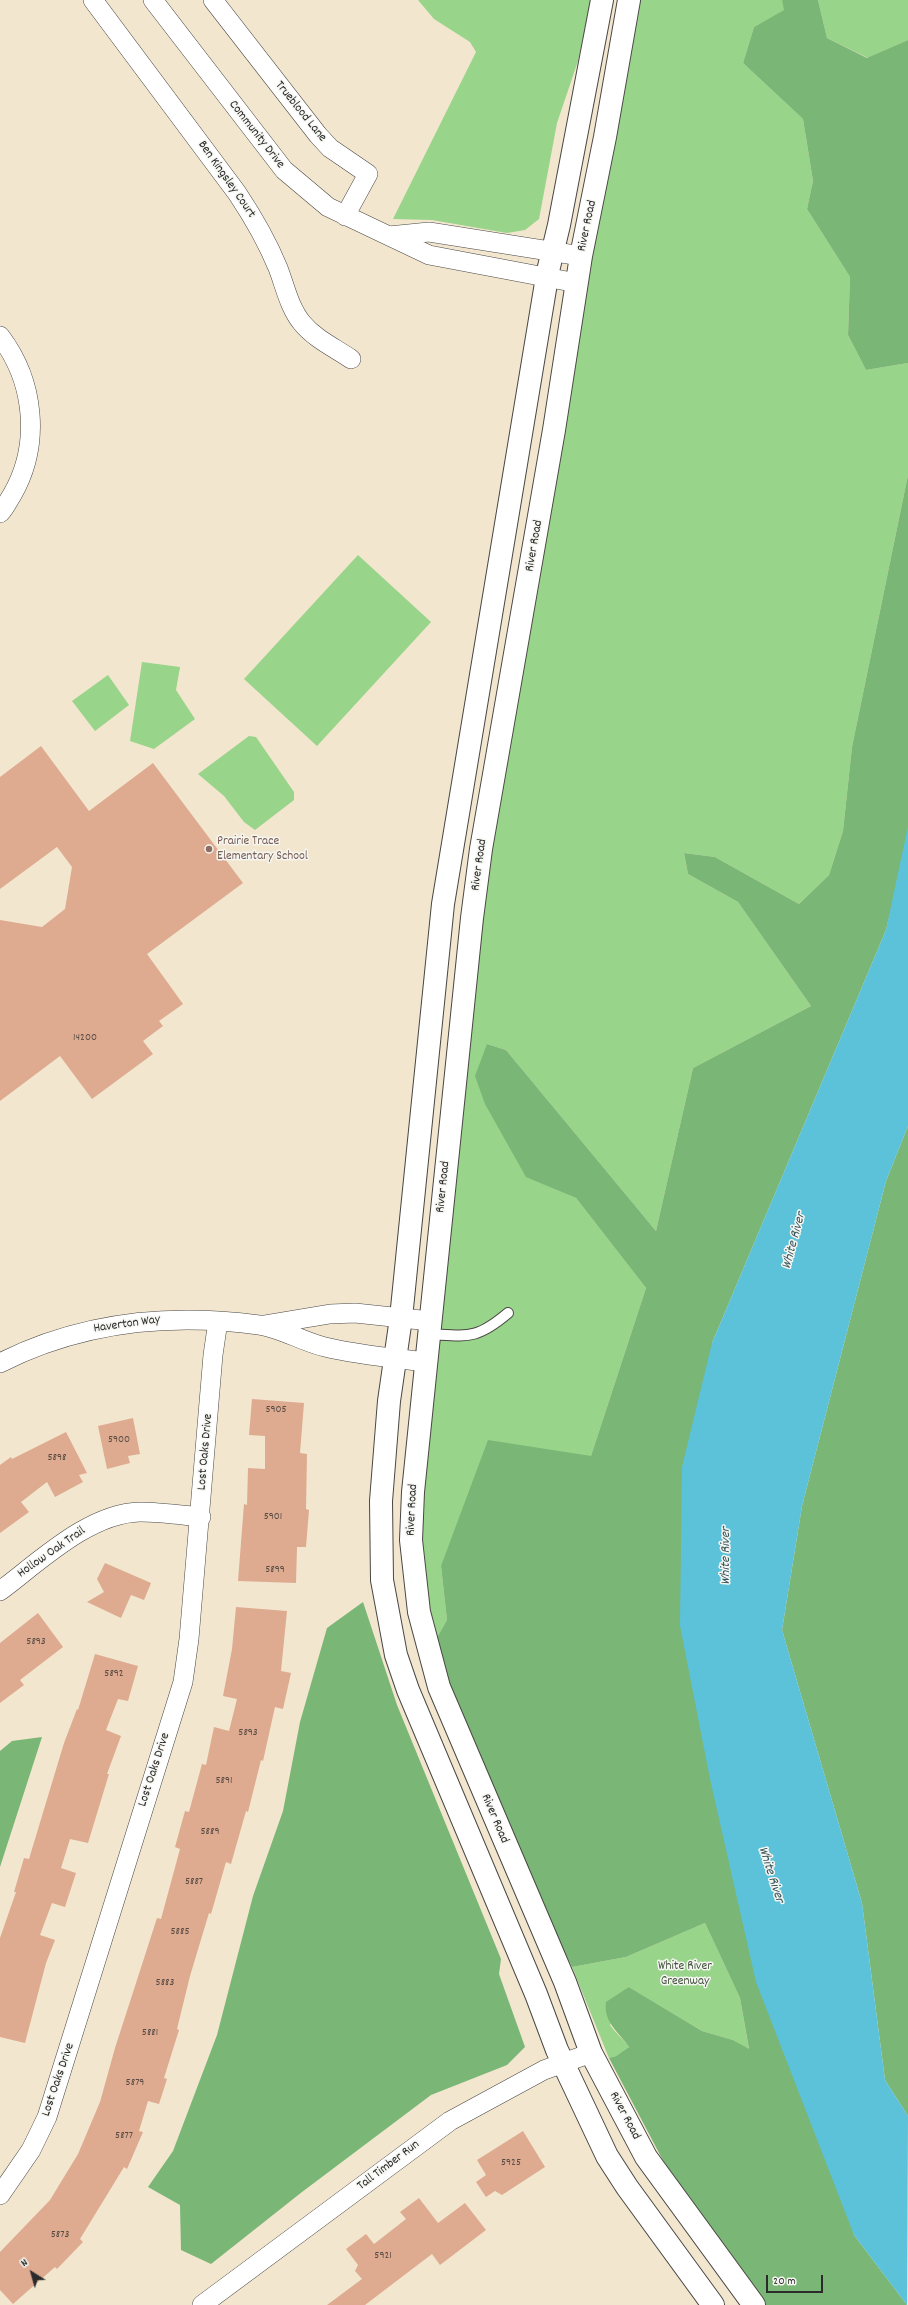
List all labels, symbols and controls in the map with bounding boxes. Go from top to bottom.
street label: Trueblood Lane [271,78,329,146]
street label: Community Drive [225,98,287,172]
street label: Ben Kingsley Court [194,138,258,222]
street label: River Road [575,199,601,253]
street label: River Road [523,519,547,573]
place label: Prairie Trace Elementary School [217,834,308,865]
street label: River Road [469,838,491,892]
marker: Prairie Trace Elementary School [204,844,214,854]
house number: 14200 [73,1031,97,1045]
street label: River Road [434,1160,454,1214]
water label: White River [779,1211,811,1271]
street label: Haverton Way [93,1313,161,1337]
house number: 5905 [265,1403,287,1417]
street label: Lost Oaks Drive [195,1413,217,1491]
house number: 5900 [108,1433,130,1447]
house number: 5898 [48,1451,66,1465]
street label: River Road [404,1484,422,1536]
house number: 5901 [264,1510,282,1524]
street label: Hollow Oak Trail [15,1524,89,1582]
water label: White River [719,1527,735,1585]
house number: 5899 [265,1563,285,1577]
house number: 5893 [26,1635,46,1649]
house number: 5892 [104,1667,124,1681]
house number: 5893 [238,1726,258,1740]
street label: Lost Oaks Drive [136,1731,174,1809]
house number: 5891 [216,1774,232,1788]
street label: River Road [477,1792,511,1846]
house number: 5889 [201,1825,219,1839]
water label: White River [753,1845,787,1905]
house number: 5887 [185,1875,203,1889]
house number: 5885 [170,1925,190,1939]
park label: White River Greenway [658,1959,712,1990]
house number: 5883 [156,1976,174,1990]
house number: 5881 [142,2026,158,2040]
street label: Lost Oaks Drive [39,2041,79,2119]
house number: 5879 [126,2076,144,2090]
street label: River Road [605,2089,643,2143]
house number: 5877 [115,2129,133,2143]
street label: Tall Timber Run [355,2137,423,2195]
house number: 5925 [501,2156,521,2170]
house number: 5873 [51,2228,69,2242]
house number: 5921 [374,2249,392,2263]
north arrow [12,2253,52,2293]
text: N [18,2255,32,2271]
scale bar [768,2267,825,2293]
text: 20 m [773,2273,796,2290]

